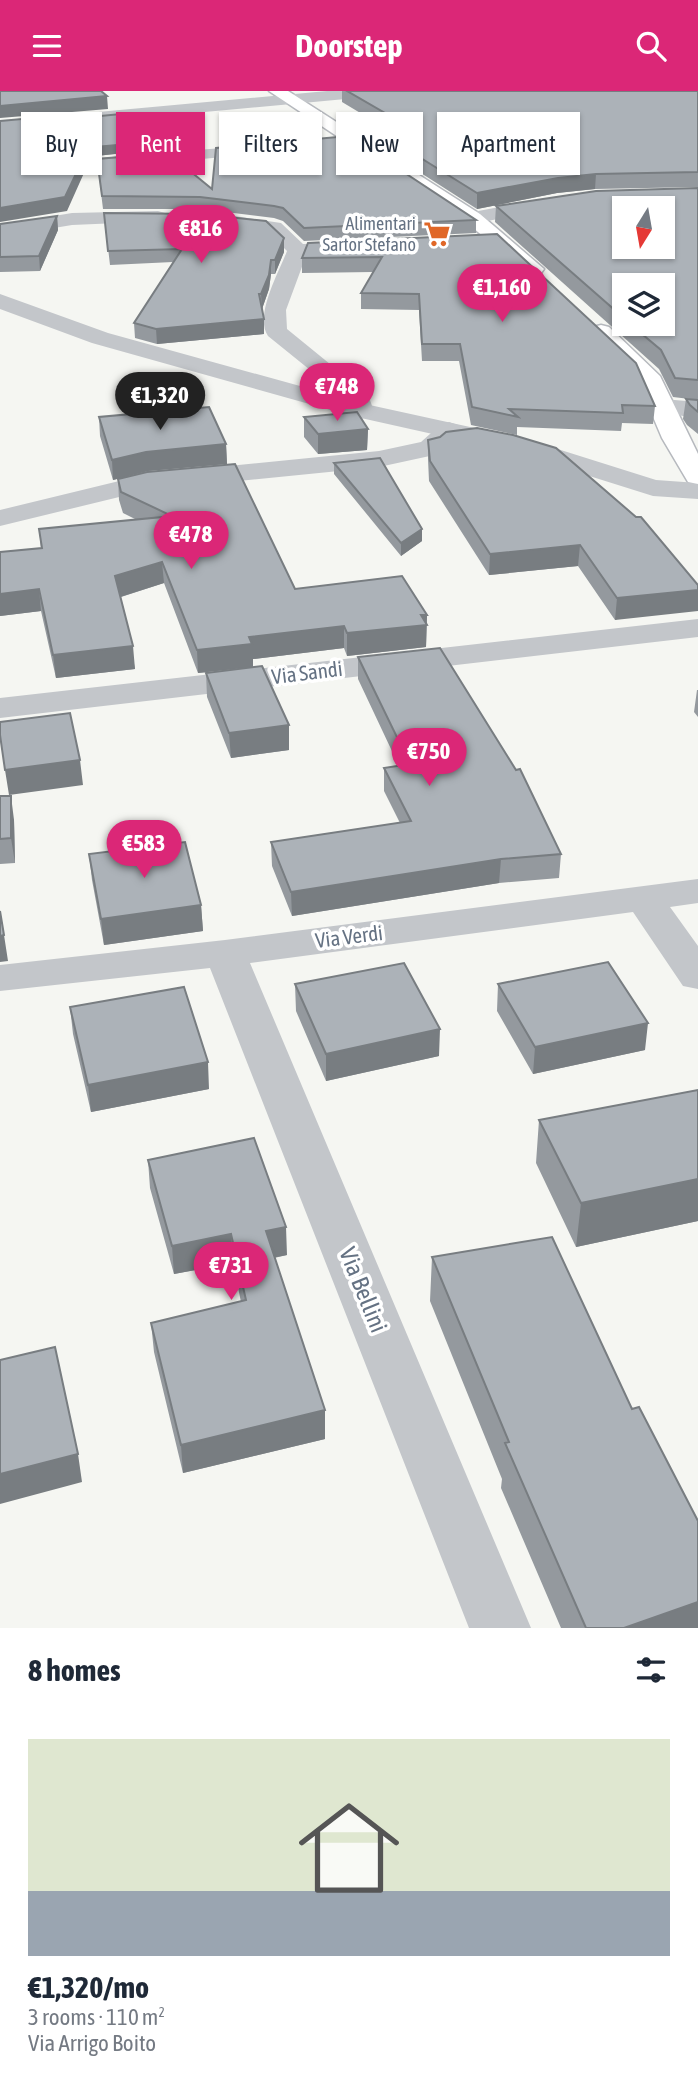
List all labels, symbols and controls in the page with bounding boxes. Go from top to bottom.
icon: menu [28,27,66,65]
text: Doorstep [295,27,403,64]
icon: search [632,27,670,65]
chip: Buy [21,112,102,175]
chip: Rent [116,112,205,175]
chip: Filters [219,112,322,175]
chip: New [336,112,423,175]
chip: Apartment [437,112,580,175]
north arrow [612,196,676,259]
map controls [612,196,675,336]
pin: €816 [160,205,242,265]
place label: Alimentari Sartor Stefano [322,213,416,255]
text: €816 [180,215,222,241]
supermarket icon: Alimentari Sartor Stefano [422,219,452,249]
pin: €1,160 [445,265,559,324]
button: layers [612,273,675,336]
text: €1,160 [473,274,531,300]
pin: €748 [296,363,378,423]
pin: €1,320 [103,373,217,432]
text: €748 [316,373,358,399]
text: €1,320 [131,382,189,408]
pin: €478 [150,511,232,571]
text: €478 [170,521,212,547]
street label: Via Sandi [270,656,344,688]
pin: €750 [388,729,470,788]
text: €750 [408,738,450,764]
pin: €583 [103,821,185,880]
text: €583 [123,830,165,856]
street label: Via Verdi [314,920,384,952]
pin: €731 [190,1243,272,1302]
street label: Via Bellini [334,1243,393,1336]
text: €731 [210,1252,252,1278]
icon: filters [632,1651,670,1689]
text: 8 homes [28,1653,121,1687]
icon: home [286,1785,412,1911]
text: €1,320/mo [28,1970,149,2004]
text: 3 rooms · 110 m² [28,2004,165,2030]
text: Via Arrigo Boito [28,2030,156,2056]

